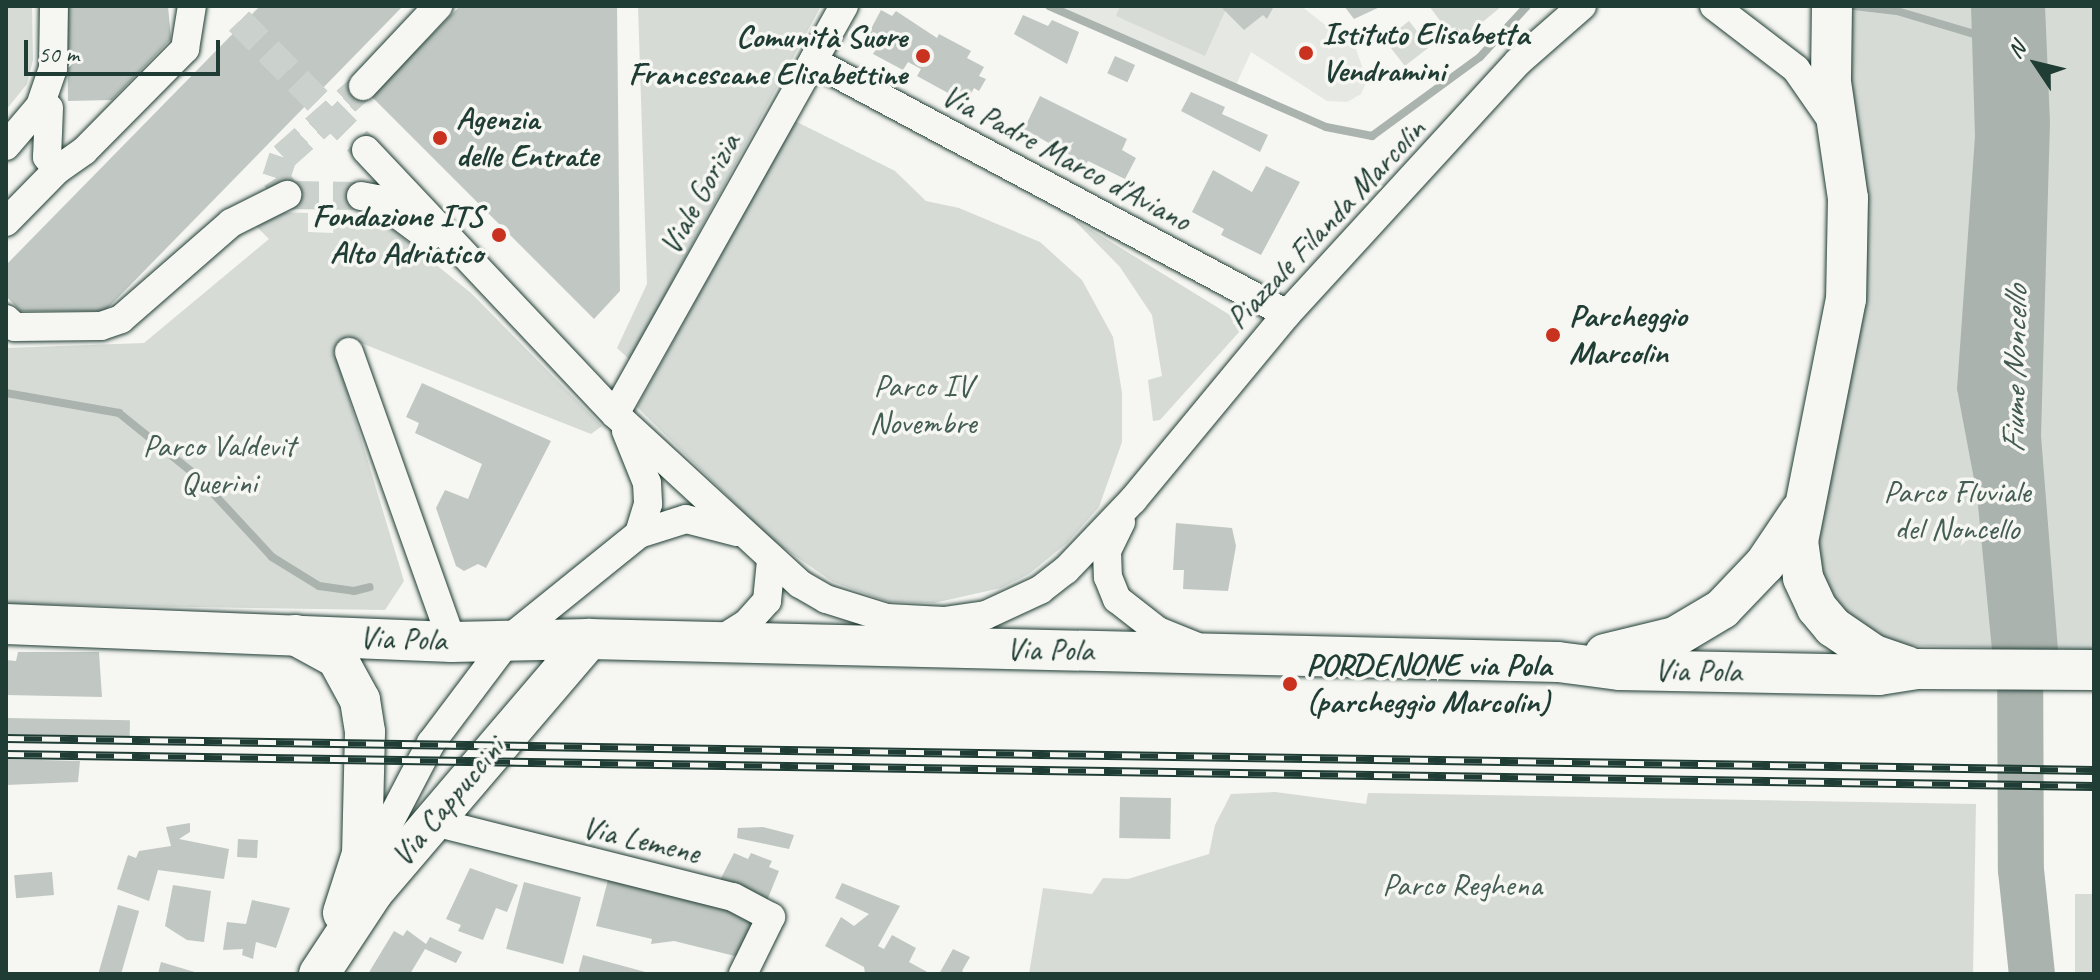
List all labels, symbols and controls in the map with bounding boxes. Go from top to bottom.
place label: Istituto Elisabetta Vendramini [1322,16,1529,91]
place label: Comunità Suore Francescane Elisabettine [629,19,907,94]
scale bar [28,24,224,74]
north arrow [1996,24,2076,104]
text: N [2001,37,2032,64]
text: 50 m [38,39,79,69]
marker: Istituto Elisabetta Vendramini [1297,44,1315,62]
marker: Comunità Suore Francescane Elisabettine [914,47,932,65]
street label: Via Padre Marco d'Aviano [934,76,1198,240]
place label: Agenzia delle Entrate [456,101,599,176]
street label: Piazzale Filanda Marcolin [1218,110,1434,338]
street label: Viale Gorizia [651,127,749,261]
marker: Agenzia delle Entrate [431,129,449,147]
place label: Fondazione ITS Alto Adriatico [312,198,483,273]
marker: Fondazione ITS Alto Adriatico [490,226,508,244]
water label: Fiume Noncello [1992,286,2036,454]
place label: Parcheggio Marcolin [1569,298,1687,373]
marker: Parcheggio Marcolin [1544,326,1562,344]
park label: Parco IV Novembre [869,368,977,443]
park label: Parco Valdevit Querini [143,428,295,503]
park label: Parco Fluviale del Noncello [1883,474,2031,549]
street label: Via Pola [360,618,446,660]
street label: Via Pola [1007,630,1093,670]
place label: PORDENONE via Pola (parcheggio Marcolin) [1306,647,1551,722]
street label: Via Pola [1655,651,1741,691]
marker: PORDENONE via Pola (parcheggio Marcolin) [1281,675,1299,693]
street label: Via Cappuccini [383,730,513,874]
street label: Via Lemene [579,808,703,872]
park label: Parco Reghena [1382,866,1542,904]

